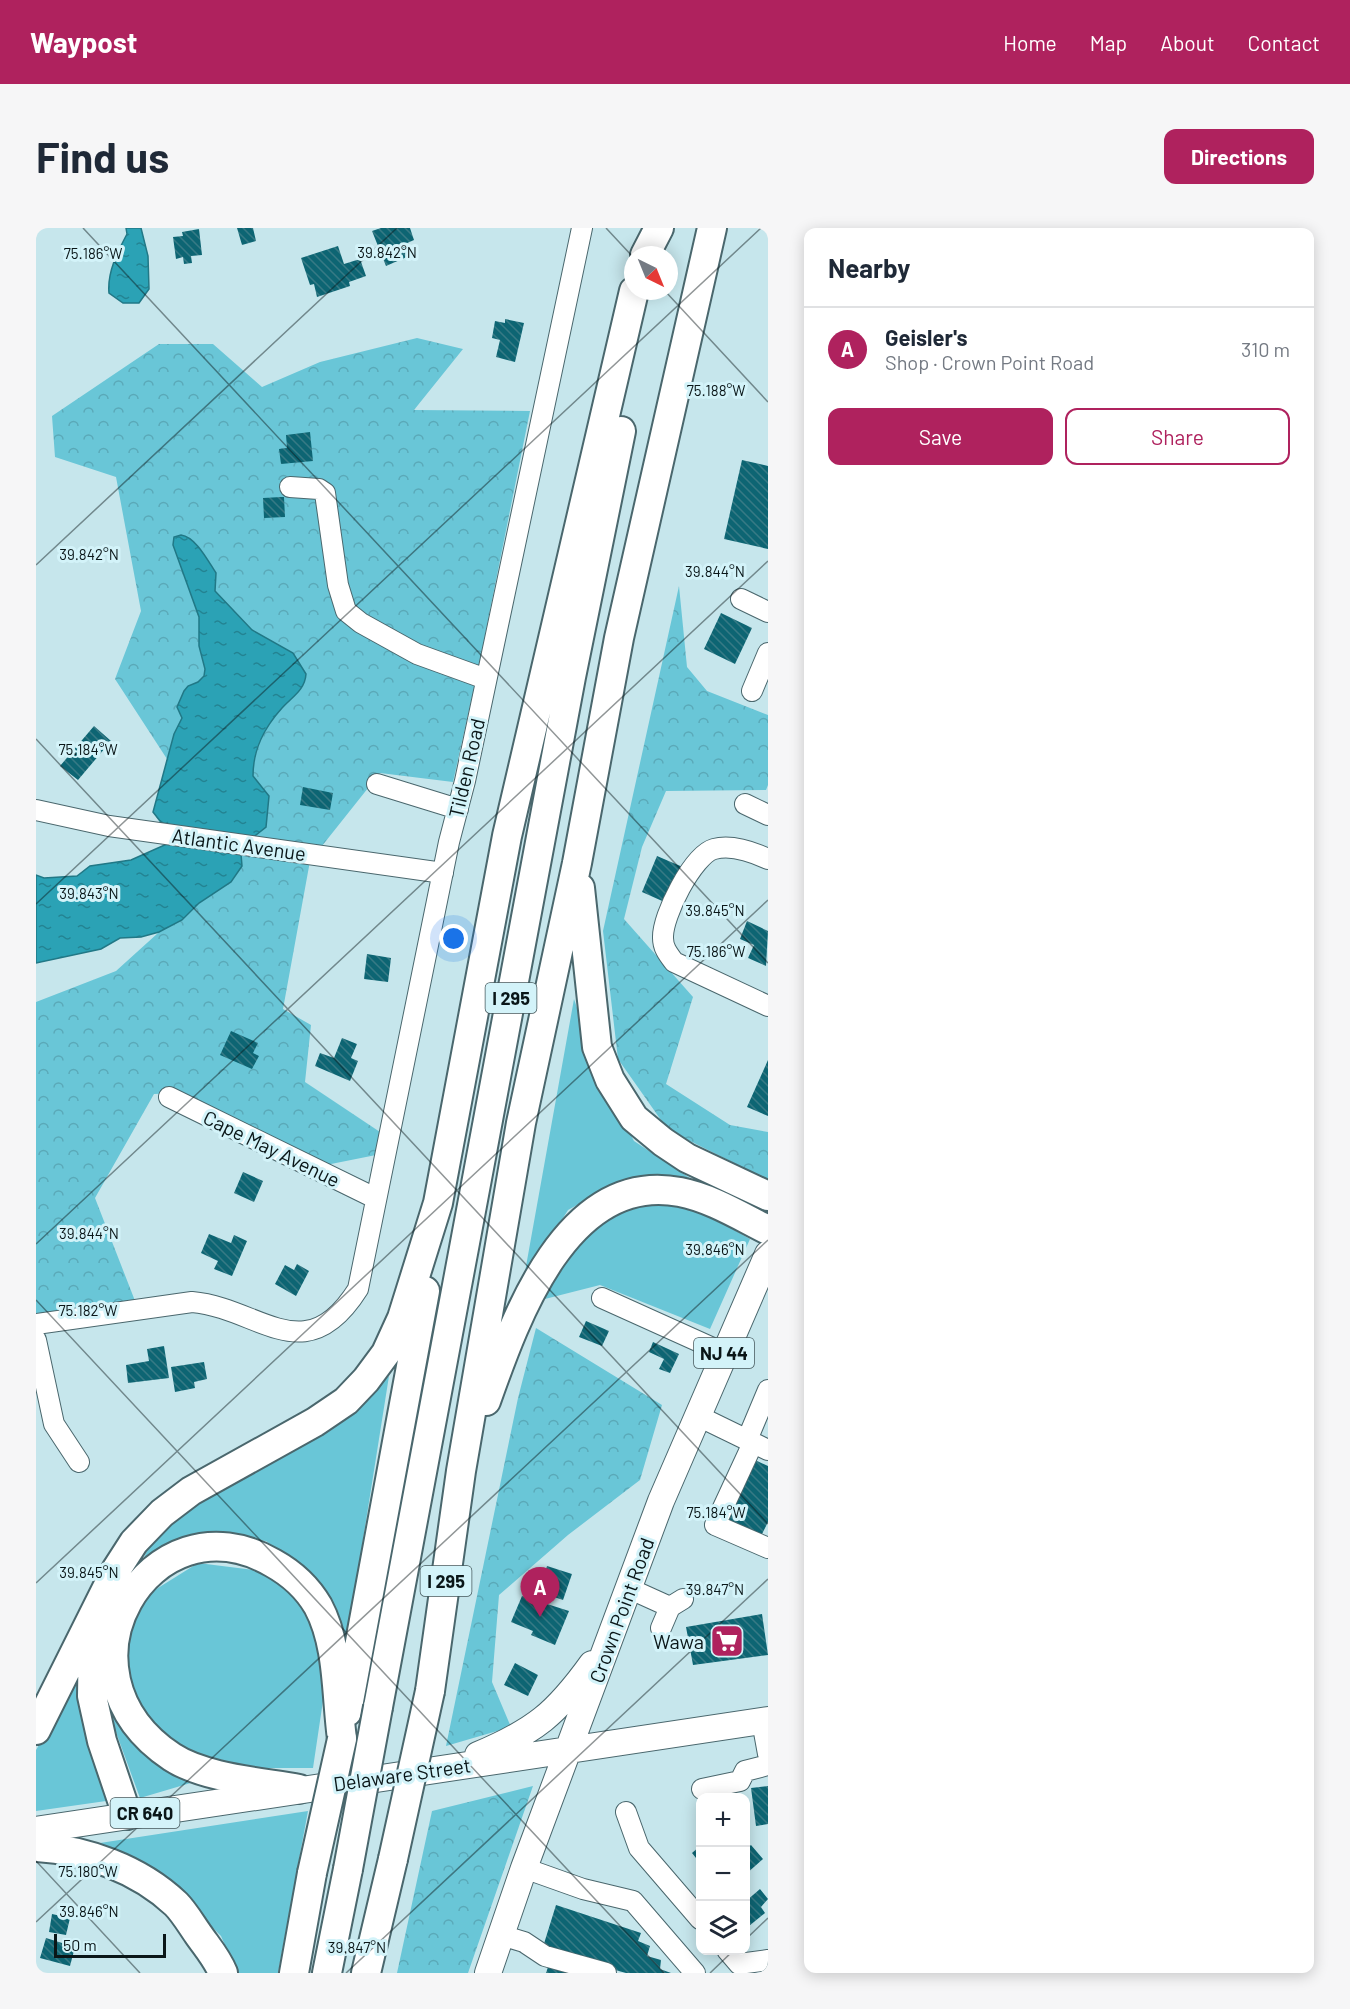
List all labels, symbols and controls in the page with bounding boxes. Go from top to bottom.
text: Waypost [30,25,137,59]
text: Home [1003,30,1057,55]
text: Map [1090,30,1127,55]
text: About [1160,30,1215,55]
text: Contact [1248,30,1320,55]
button: Directions [1164,129,1314,184]
text: Find us [36,131,169,181]
text: 39.842°N [357,243,417,261]
text: 75.186°W [64,244,122,262]
north arrow [624,246,678,300]
text: Nearby [828,252,910,283]
text: Geisler's [885,324,968,350]
text: A [841,337,854,361]
text: 310 m [1241,337,1290,361]
text: Shop · Crown Point Road [885,350,1094,374]
text: 75.188°W [687,381,745,399]
button: Save [828,408,1053,465]
button: Share [1065,408,1290,465]
text: 39.842°N [59,545,119,563]
text: 39.844°N [685,562,745,580]
street label: Tilden Road [443,716,489,820]
text: 75.184°W [58,740,118,758]
street label: Atlantic Avenue [170,823,308,865]
text: 39.843°N [59,884,119,902]
text: 39.845°N [685,901,745,919]
your location [439,924,468,953]
text: 75.186°W [687,942,745,960]
road number: I 295 [486,983,536,1013]
street label: Cape May Avenue [200,1105,344,1191]
text: 39.844°N [59,1224,119,1242]
text: 39.846°N [685,1240,745,1258]
text: 75.182°W [59,1301,117,1319]
road number: NJ 44 [694,1338,754,1368]
text: 75.184°W [686,1503,746,1521]
street label: Crown Point Road [584,1534,658,1686]
text: 39.845°N [59,1563,119,1581]
road number: I 295 [420,1566,472,1596]
pin: A [520,1568,560,1617]
text: 39.847°N [686,1580,744,1598]
supermarket icon: Wawa [709,1623,745,1659]
place label: Wawa [653,1629,704,1653]
street label: Delaware Street [332,1752,472,1796]
map controls [696,1793,750,1955]
button: + [696,1793,750,1847]
road number: CR 640 [110,1798,180,1828]
button: − [696,1847,750,1901]
text: 75.180°W [58,1862,118,1880]
button: layers [696,1901,750,1955]
text: 39.846°N [59,1902,119,1920]
scale bar [54,1931,166,1958]
text: 50 m [63,1935,97,1954]
text: 39.847°N [328,1938,386,1956]

